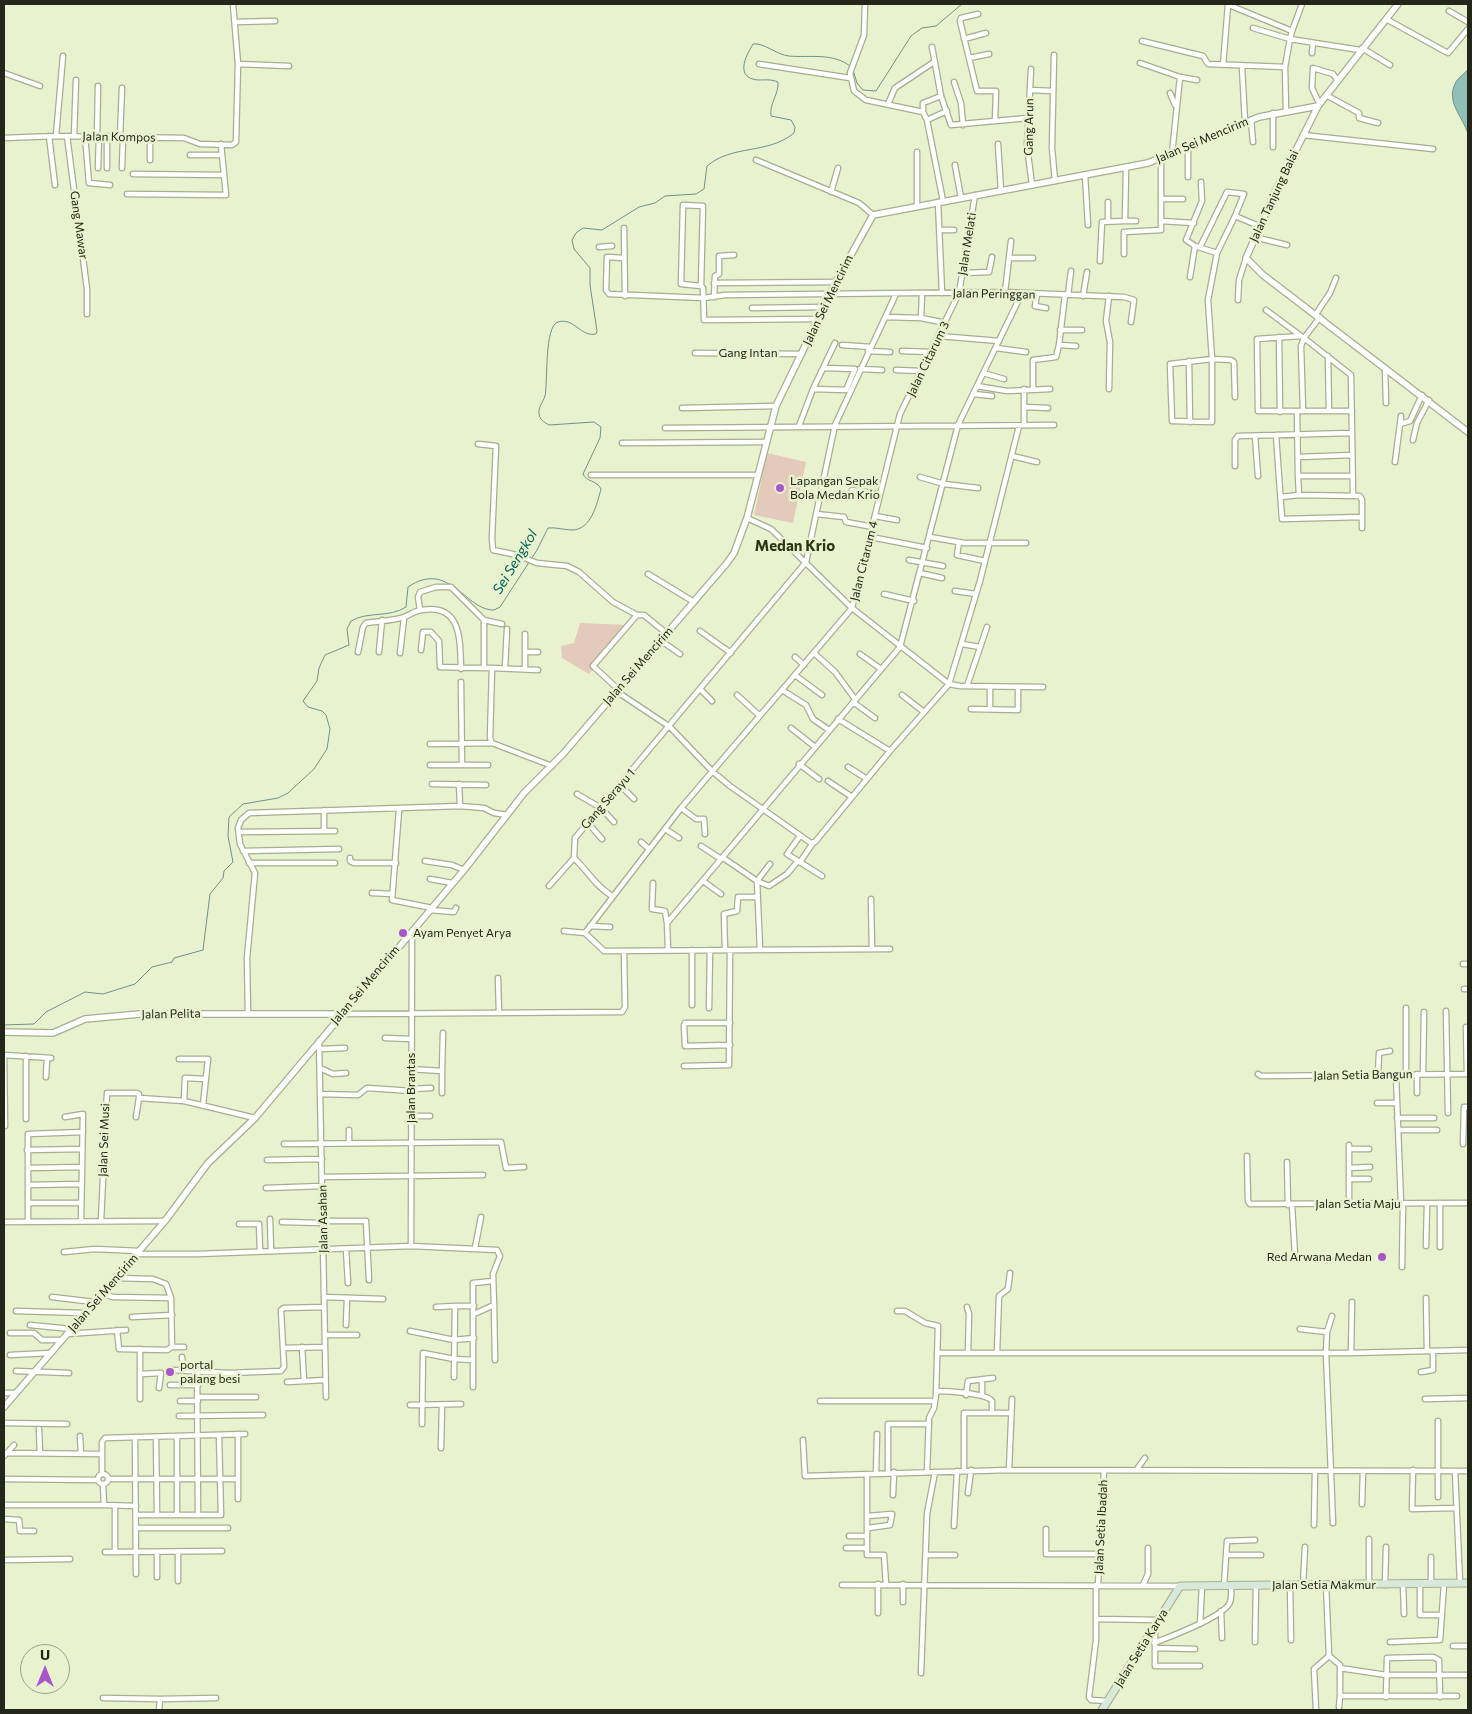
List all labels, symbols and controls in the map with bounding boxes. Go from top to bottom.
street label: Gang Arun [1021,98,1037,156]
street label: Jalan Sei Mencirim [1154,114,1250,166]
street label: Jalan Kompos [82,129,156,145]
street label: Jalan Tanjung Balai [1246,148,1302,244]
street label: Gang Mawar [67,190,91,260]
street label: Jalan Melati [955,212,979,276]
street label: Jalan Sei Mencirim [800,252,856,348]
street label: Jalan Peringgan [953,286,1035,302]
street label: Jalan Citarum 3 [904,319,952,399]
street label: Gang Intan [718,346,778,360]
place label: Lapangan Sepak Bola Medan Krio [790,474,880,502]
marker: Lapangan Sepak Bola Medan Krio [774,482,786,494]
street label: Jalan Citarum 4 [847,519,881,603]
water label: Sei Sengkol [489,527,541,597]
district label: Medan Krio [755,537,835,555]
street label: Jalan Sei Mencirim [600,624,676,708]
street label: Gang Serayu 1 [578,766,638,832]
place label: Ayam Penyet Arya [413,926,511,940]
marker: Ayam Penyet Arya [397,927,409,939]
street label: Jalan Sei Mencirim [328,942,402,1028]
street label: Jalan Pelita [141,1006,201,1022]
street label: Jalan Brantas [404,1053,418,1123]
street label: Jalan Setia Bangun [1313,1067,1413,1083]
street label: Jalan Sei Musi [96,1103,112,1177]
street label: Jalan Asahan [315,1185,331,1253]
street label: Jalan Setia Maju [1315,1197,1401,1211]
place label: Red Arwana Medan [1267,1250,1372,1264]
street label: Jalan Sei Mencirim [65,1251,141,1335]
marker: Red Arwana Medan [1376,1251,1388,1263]
place label: portal palang besi [180,1358,240,1386]
marker: portal palang besi [164,1366,176,1378]
street label: Jalan Setia Ibadah [1091,1479,1111,1575]
street label: Jalan Setia Makmur [1272,1578,1376,1592]
street label: Jalan Setia Karya [1111,1606,1171,1690]
north arrow [20,1644,70,1694]
text: U [40,1646,50,1663]

